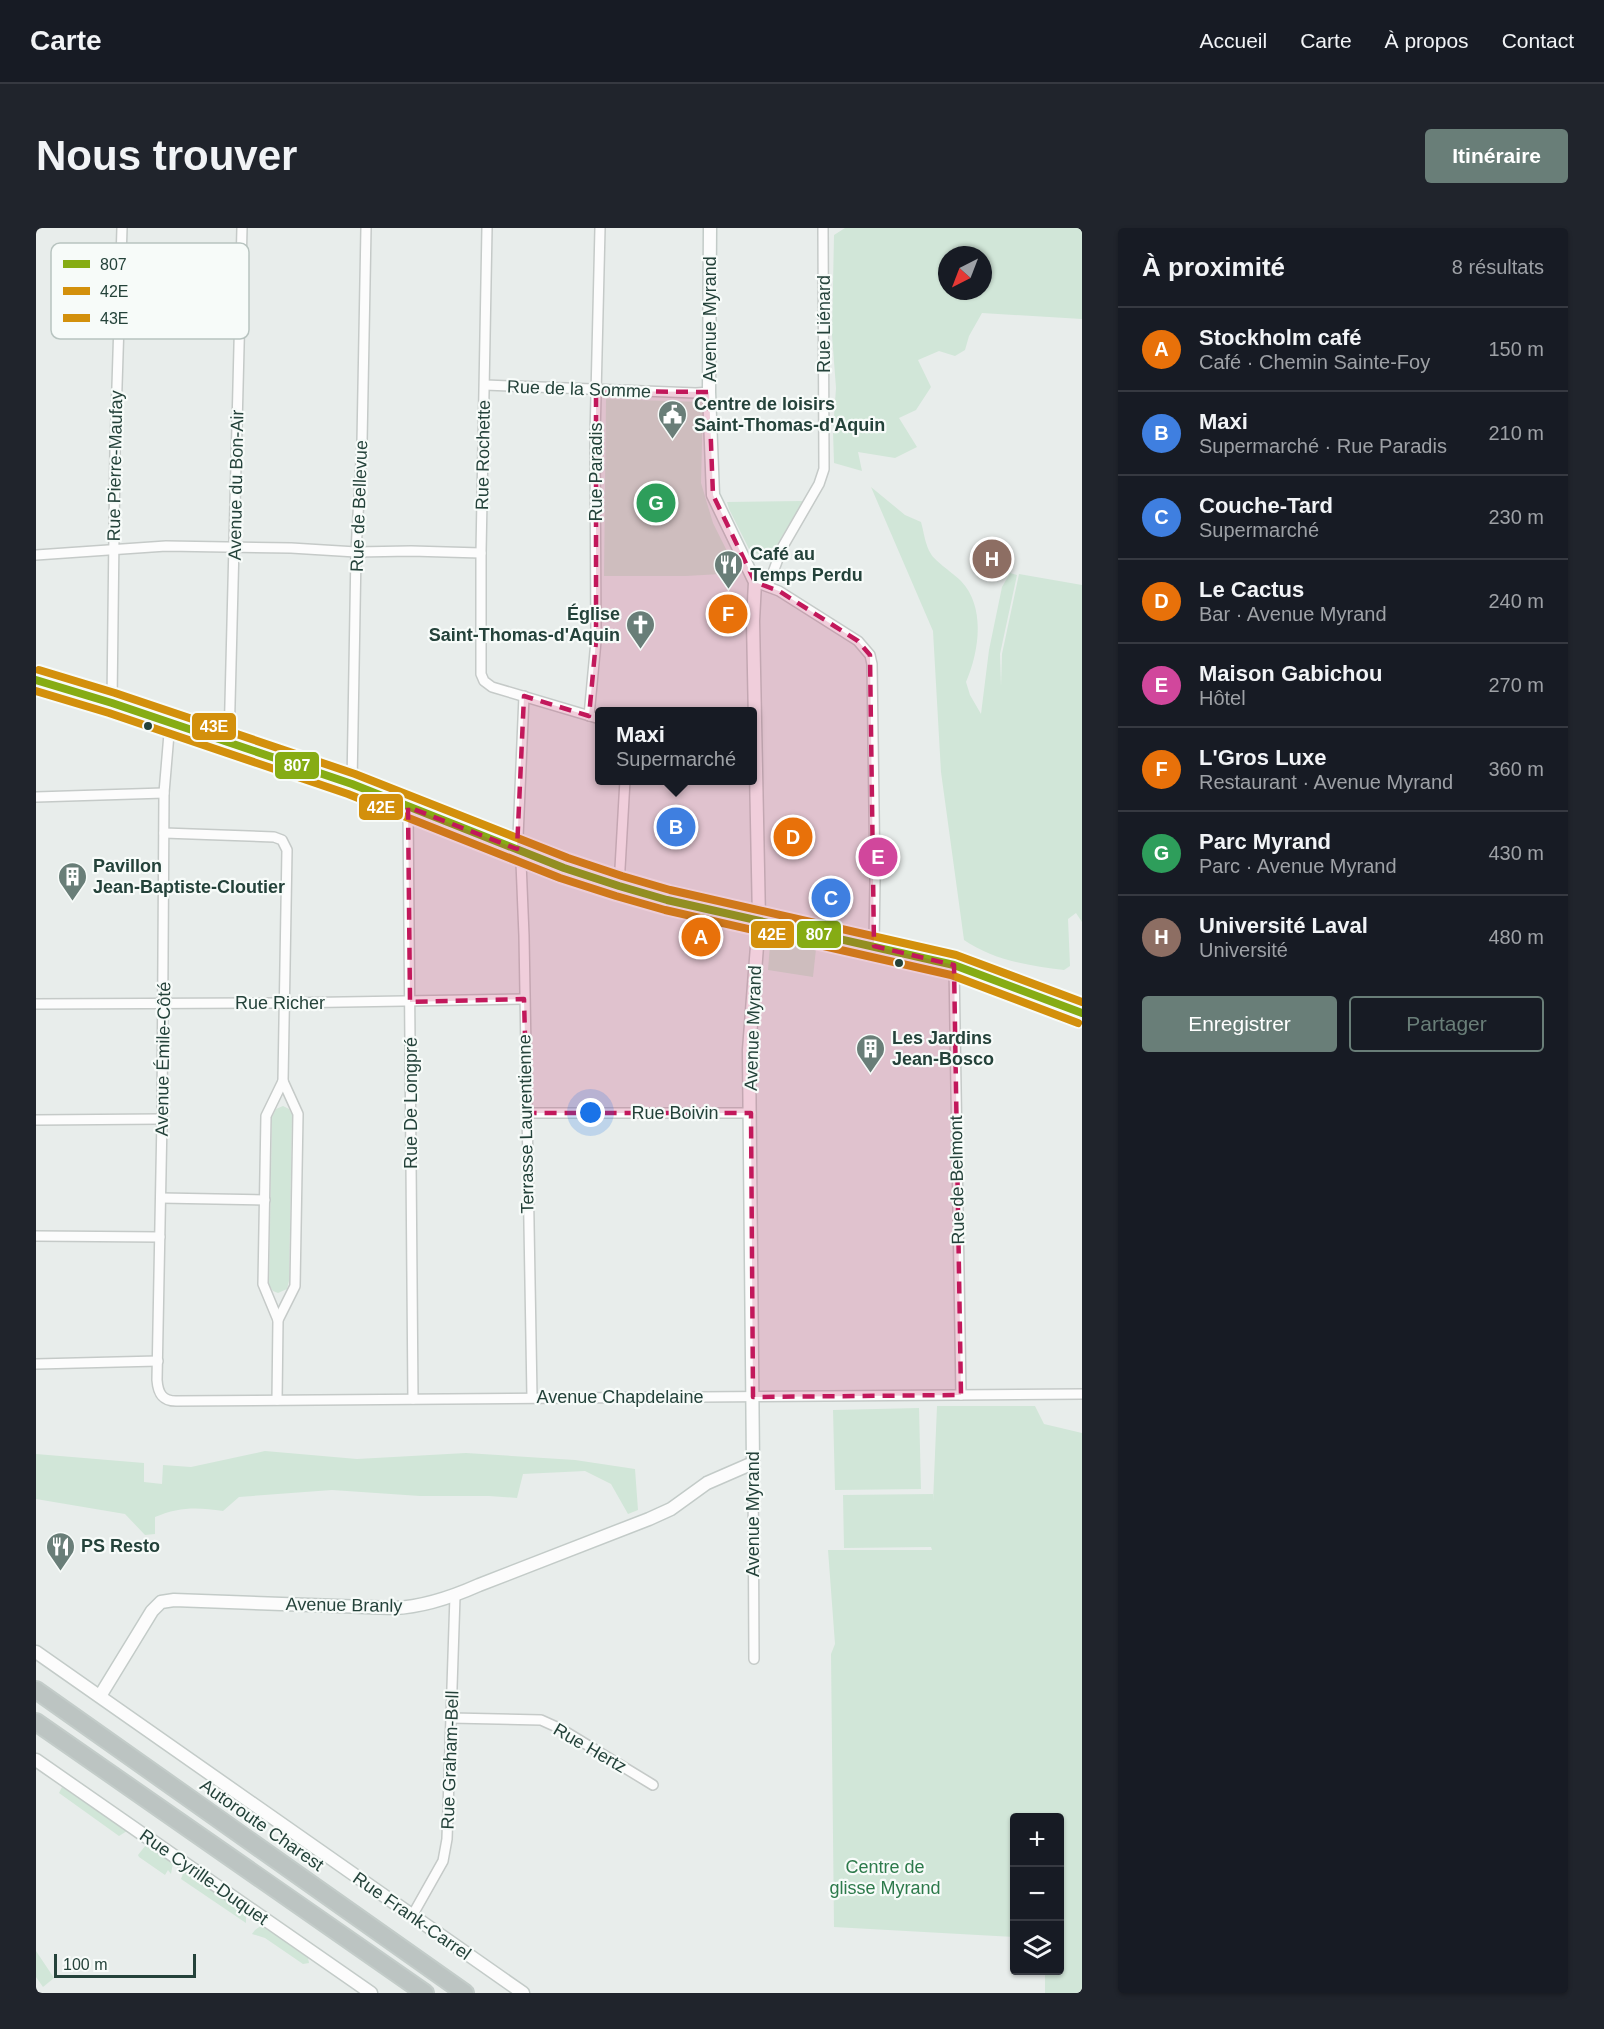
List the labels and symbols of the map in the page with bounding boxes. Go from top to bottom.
legend [51,243,249,339]
north arrow [938,246,992,300]
text: 807 [100,256,127,273]
street label: Avenue Myrand [700,256,720,382]
street label: Rue Liénard [814,275,834,373]
text: 42E [100,283,128,300]
text: 43E [100,310,128,327]
street label: Rue de la Somme [507,376,651,402]
street label: Rue Pierre-Maufay [104,390,126,542]
place label: Centre de loisirs Saint-Thomas-d'Aquin [694,394,885,435]
public building icon: Centre de loisirs Saint-Thomas-d'Aquin [657,398,689,440]
street label: Rue Rochette [472,400,494,510]
street label: Avenue du Bon-Air [225,409,247,561]
street label: Rue Paradis [586,422,606,522]
street label: Rue de Bellevue [347,440,371,572]
pin: G [636,480,676,526]
pin: H [972,536,1012,582]
place label: Café au Temps Perdu [750,544,863,585]
restaurant icon: Café au Temps Perdu [713,548,745,590]
pin: F [708,592,748,636]
place label: Église Saint-Thomas-d'Aquin [429,603,620,645]
church icon: Église Saint-Thomas-d'Aquin [625,608,657,650]
line badge: 43E [191,712,237,741]
text: 43E [200,718,229,735]
unlabelled marker [142,720,154,732]
line badge: 807 [274,751,320,780]
text: 807 [284,757,310,774]
line badge: 42E [358,793,404,821]
text: 42E [367,799,396,816]
pin: B [656,804,696,850]
pin: D [774,814,813,860]
pin: E [858,834,898,880]
place label: Pavillon Jean-Baptiste-Cloutier [93,856,285,897]
building icon: Pavillon Jean-Baptiste-Cloutier [56,860,88,902]
pin: C [812,876,850,920]
pin: A [682,914,720,960]
line badge: 42E [750,920,795,949]
line badge: 807 [796,920,842,949]
text: 42E [758,926,787,943]
text: 807 [806,926,832,943]
unlabelled marker [893,957,905,969]
street label: Avenue Myrand [741,965,765,1091]
street label: Avenue Émile-Côté [152,981,174,1137]
street label: Rue Richer [235,993,325,1013]
place label: Les Jardins Jean-Bosco [892,1028,994,1069]
building icon: Les Jardins Jean-Bosco [855,1032,887,1074]
street label: Terrasse Laurentienne [514,1034,538,1214]
street label: Rue De Longpré [401,1037,421,1169]
your location [576,1098,605,1127]
street label: Rue Boivin [631,1103,719,1123]
street label: Rue de Belmont [946,1115,968,1245]
street label: Avenue Chapdelaine [537,1387,703,1407]
street label: Avenue Myrand [743,1451,763,1577]
restaurant icon: PS Resto [44,1530,76,1572]
place label: PS Resto [81,1536,160,1556]
street label: Avenue Branly [285,1594,403,1616]
street label: Rue Graham-Bell [438,1690,462,1830]
street label: Rue Hertz [550,1719,630,1777]
street label: Autoroute Charest [196,1775,328,1875]
street label: Rue Cyrille-Duquet [136,1825,272,1929]
park label: Centre de glisse Myrand [829,1857,941,1898]
street label: Rue Frank-Carrel [349,1868,475,1964]
scale bar [54,1951,196,1978]

